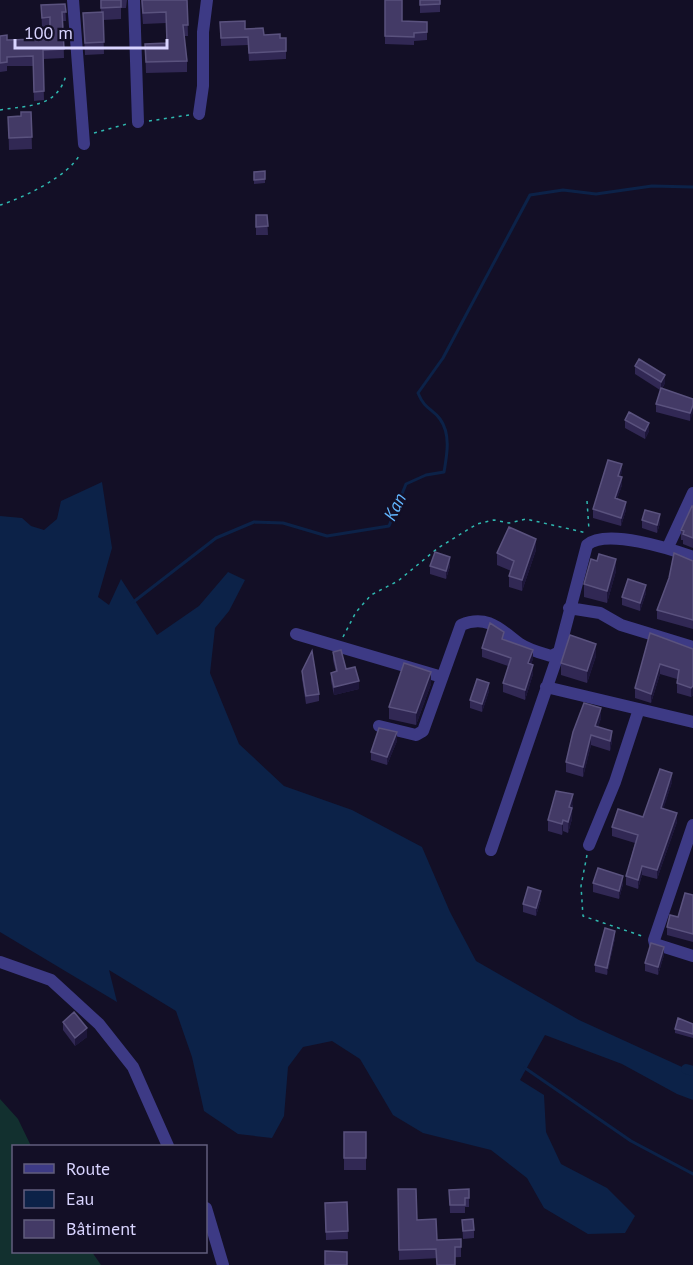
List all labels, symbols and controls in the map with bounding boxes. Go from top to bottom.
scale bar [15,12,166,50]
text: 100 m [24,21,73,44]
water label: Kan [378,489,411,524]
legend [12,1145,207,1253]
text: Route [66,1157,110,1180]
text: Eau [66,1187,94,1210]
text: Bâtiment [66,1217,136,1240]

